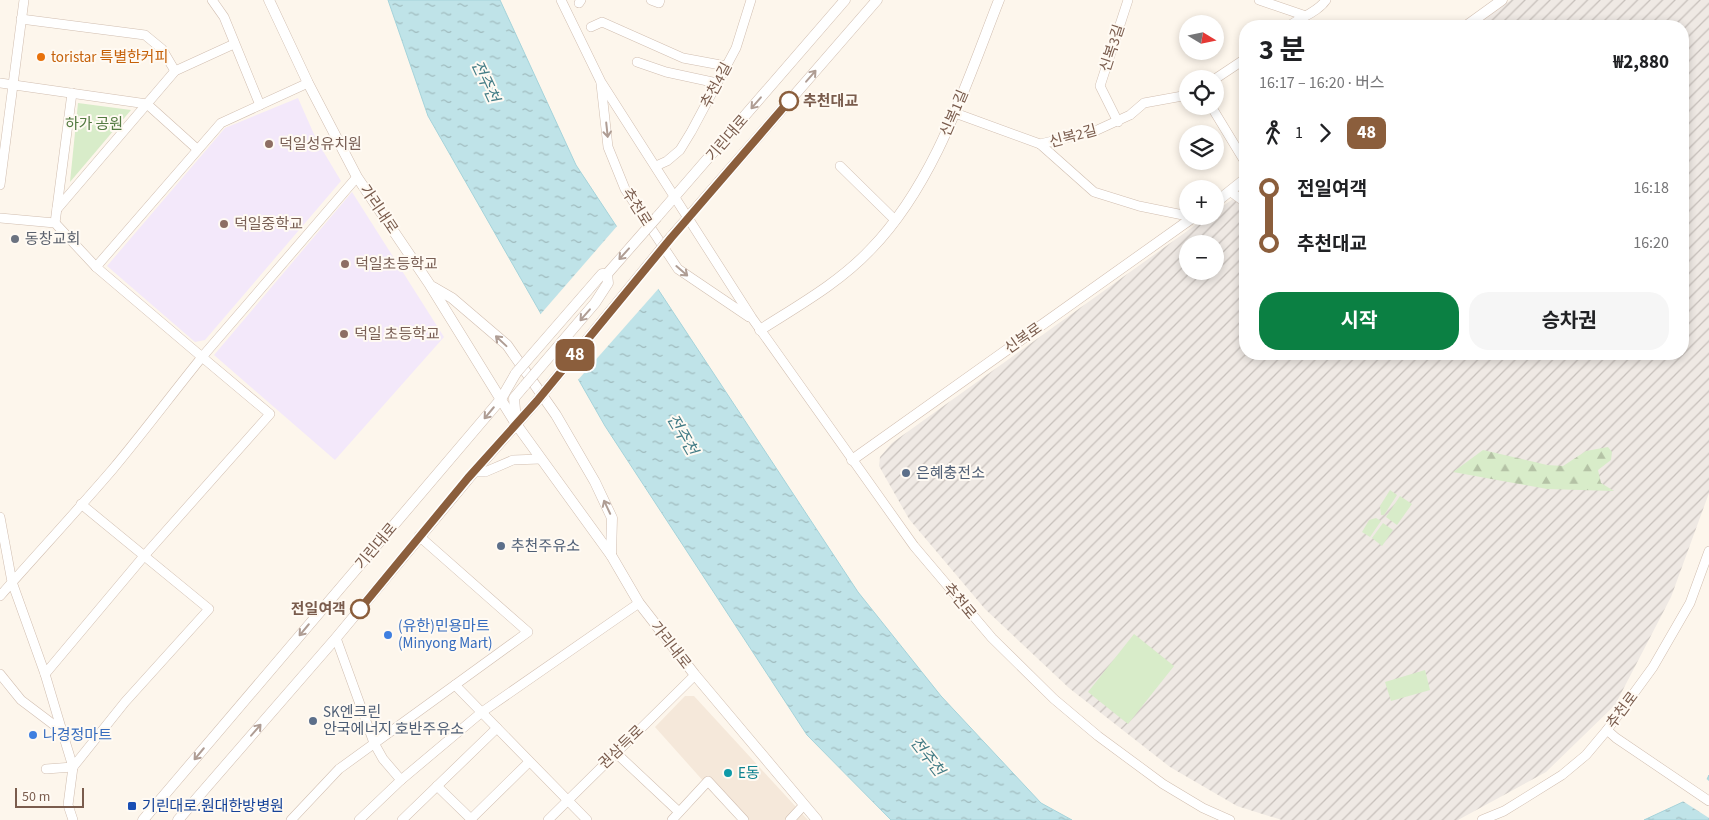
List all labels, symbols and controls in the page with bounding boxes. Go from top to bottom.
north arrow [1179,15,1224,60]
map controls [1179,15,1224,280]
street label: 신복3길 [1095,22,1130,75]
text: 3 분 [1259,30,1305,70]
place label: toristar 특별한커피 [51,47,168,68]
text: ₩2,880 [1613,49,1669,76]
marker: toristar 특별한커피 [35,51,47,63]
water label: 전주천 [466,57,505,108]
street label: 추천4길 [696,59,737,112]
one-way arrow [806,69,817,82]
button: locate [1179,70,1224,115]
text: 16:17 – 16:20 · 버스 [1259,72,1385,94]
street label: 신복1길 [935,87,974,140]
marker: 추천대교 [779,91,799,111]
place label: 추천대교 [803,91,858,112]
one-way arrow [750,97,762,110]
street label: 기린대로 [701,111,753,166]
park label: 하가 공원 [65,114,123,135]
icon: walk [1259,119,1287,147]
icon: forward [1311,119,1339,147]
street label: 신복2길 [1047,120,1099,153]
text: 48 [1357,120,1376,145]
one-way arrow [602,122,612,138]
text: 1 [1295,122,1303,144]
button: layers [1179,125,1224,170]
place label: 덕일성유치원 [279,134,362,155]
marker: 덕일성유치원 [263,138,275,150]
text: 전일여객 [1297,176,1367,203]
text: 16:18 [1633,177,1669,199]
button: + [1179,180,1224,225]
street label: 가리내로 [354,181,403,238]
street label: 추천로 [617,184,656,230]
place label: 덕일중학교 [234,214,303,235]
marker: 덕일중학교 [218,218,230,230]
place label: 동창교회 [25,229,80,250]
text: 추천대교 [1297,231,1367,258]
text: 16:20 [1633,232,1669,254]
marker: 동창교회 [9,233,21,245]
button: − [1179,235,1224,280]
one-way arrow [618,247,630,260]
place label: 덕일초등학교 [355,254,438,275]
marker: 덕일초등학교 [339,258,351,270]
one-way arrow [676,265,689,277]
button: 시작 [1259,292,1459,350]
button: 승차권 [1469,292,1669,350]
one-way arrow [579,309,590,322]
street label: 신복로 [1000,318,1046,359]
place label: 덕일 초등학교 [354,324,440,345]
marker: 덕일 초등학교 [338,328,350,340]
one-way arrow [495,335,508,347]
line badge: 48 [552,339,598,371]
text: 48 [565,342,585,367]
one-way arrow [483,407,495,420]
water label: 전주천 [662,410,704,461]
place label: 은혜충전소 [916,463,985,484]
marker: 은혜충전소 [900,467,912,479]
one-way arrow [601,500,611,515]
street label: 기린대로 [351,518,402,574]
place label: 추천주유소 [511,536,580,557]
marker: 추천주유소 [495,540,507,552]
street label: 추천로 [938,579,981,624]
place label: 전일여객 [291,599,346,620]
marker: 전일여객 [350,599,370,619]
place label: (유한)민용마트 (Minyong Mart) [398,616,492,654]
street label: 가리내로 [645,617,696,674]
one-way arrow [299,624,310,637]
marker: (유한)민용마트 (Minyong Mart) [382,629,394,641]
street label: 추천로 [1602,687,1643,733]
place label: SK엔크린 안국에너지 호반주유소 [323,702,464,740]
marker: SK엔크린 안국에너지 호반주유소 [307,715,319,727]
street label: 권삼득로 [594,721,648,774]
one-way arrow [250,724,261,737]
place label: 나경정마트 [43,725,112,746]
marker: 나경정마트 [27,729,39,741]
water label: 전주천 [905,732,951,783]
one-way arrow [194,748,205,761]
place label: E동 [738,763,760,784]
marker: E동 [722,767,734,779]
scale bar [15,785,84,808]
text: 50 m [22,787,50,807]
place label: 기린대로.원대한방병원 [142,796,284,817]
marker: 기린대로.원대한방병원 [126,800,138,812]

